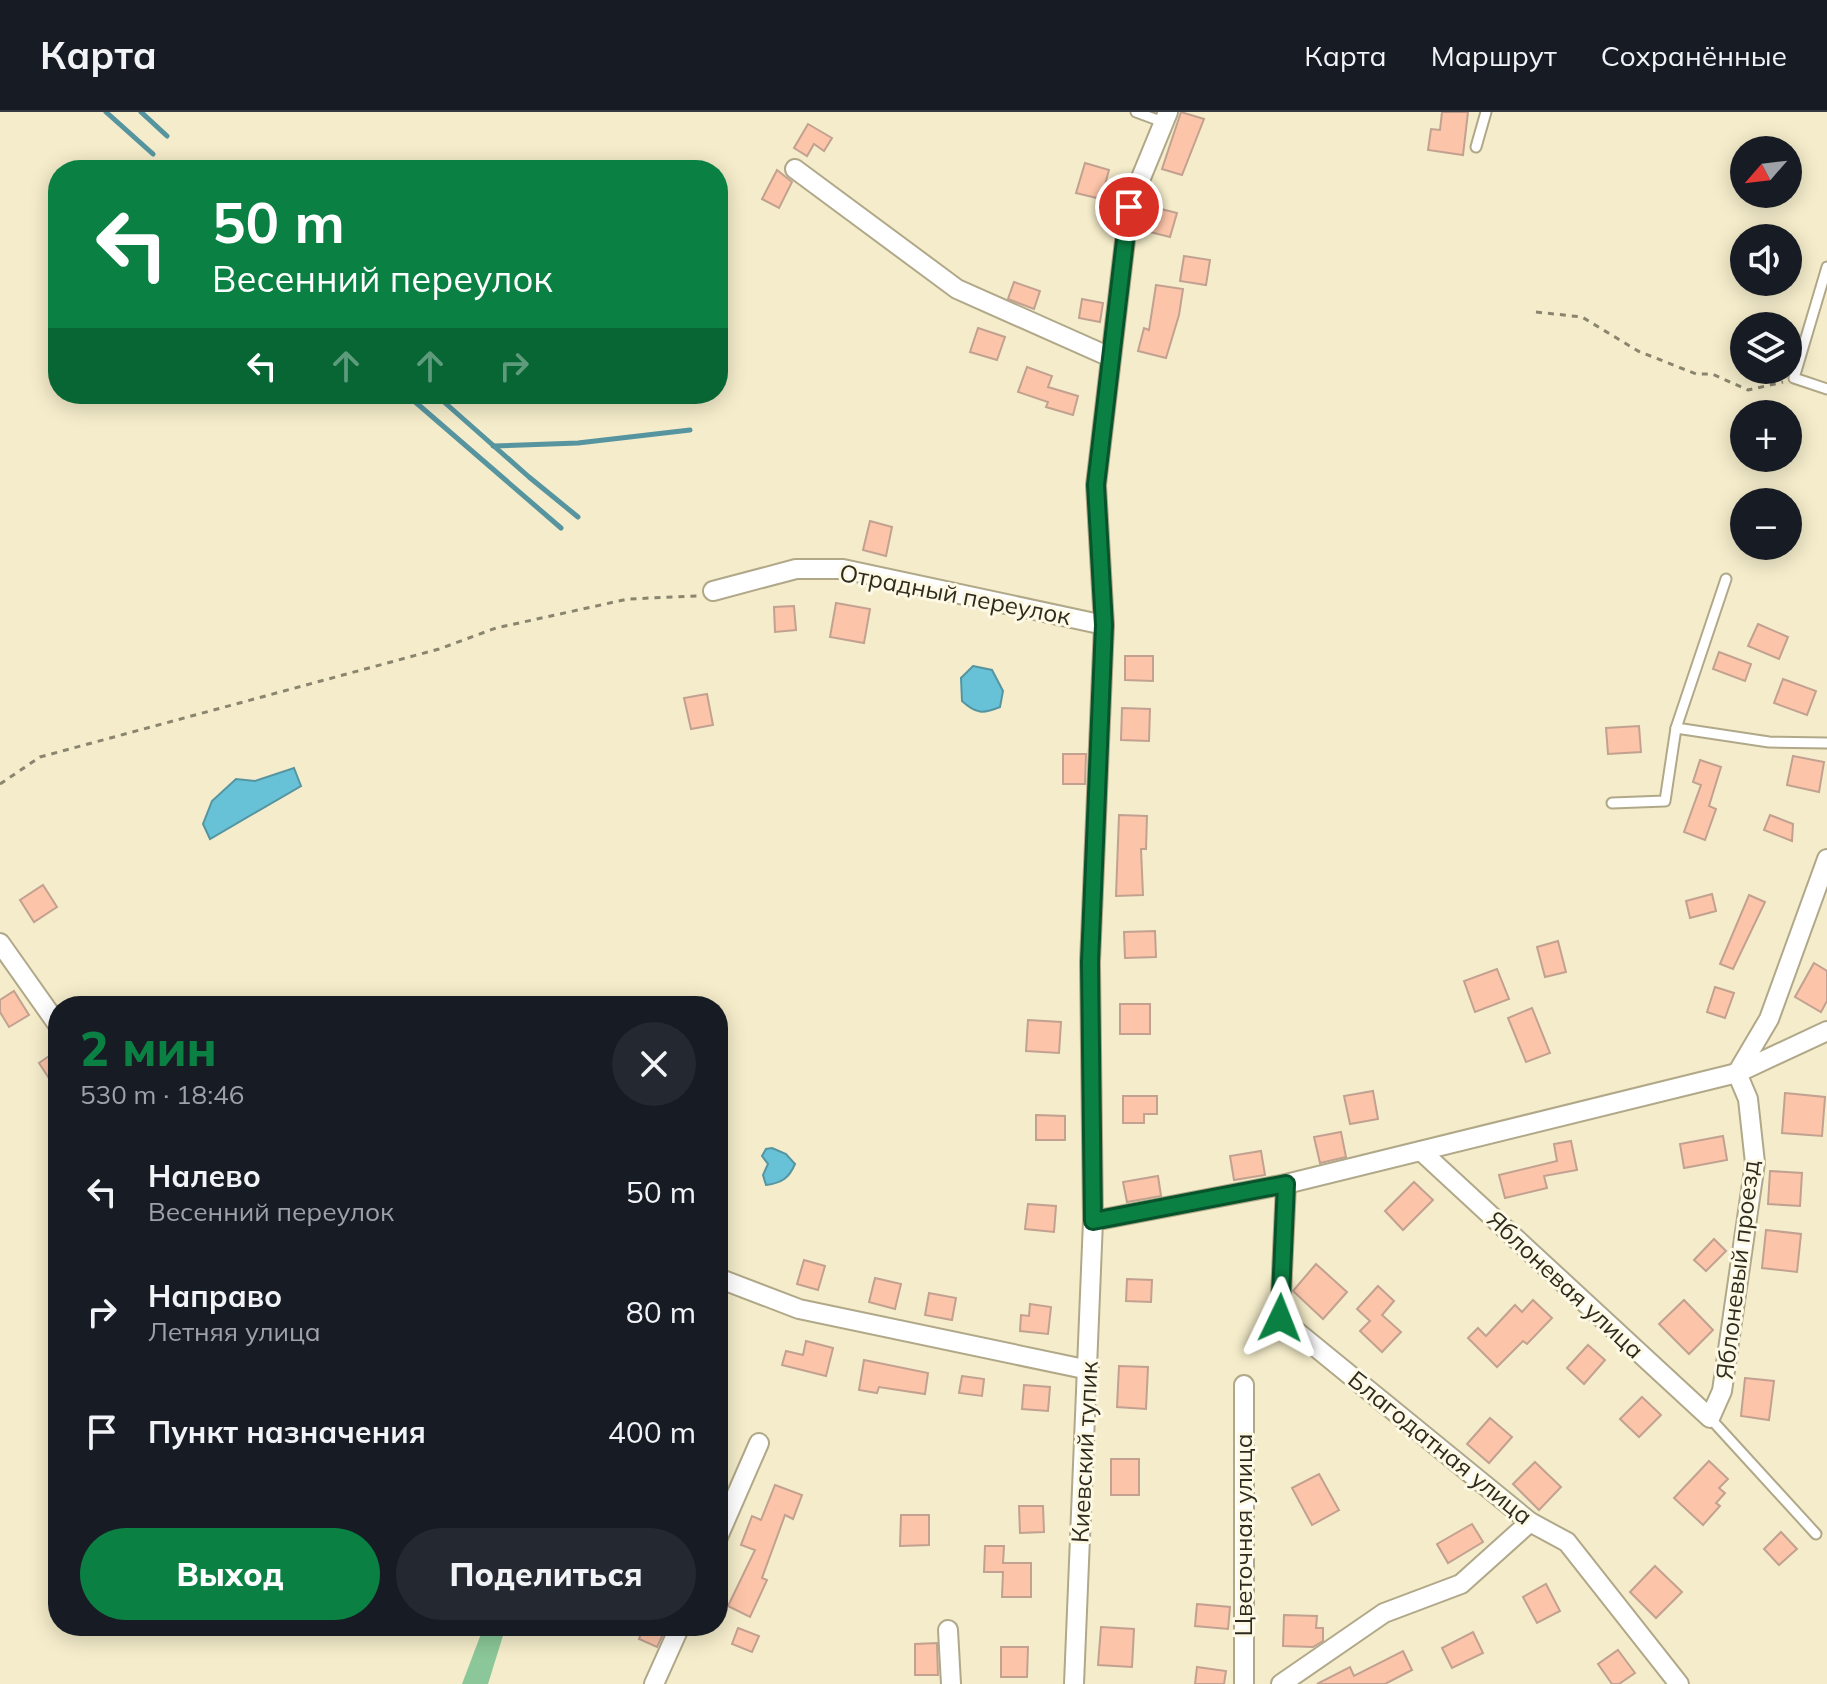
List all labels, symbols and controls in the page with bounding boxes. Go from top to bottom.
text: Карта [40,31,157,79]
text: Карта [1304,38,1387,73]
text: Маршрут [1431,38,1557,73]
text: Сохранённые [1601,38,1787,73]
north arrow [1730,136,1802,208]
map controls [1730,136,1802,560]
pin [1095,173,1163,241]
icon: arrive [1107,185,1151,229]
text: 50 m [212,187,345,257]
icon: left [80,192,184,296]
button: sound [1730,224,1802,296]
text: Весенний переулок [212,256,553,301]
button: layers [1730,312,1802,384]
icon: left [240,344,284,388]
icon: ahead [324,344,368,388]
icon: ahead [408,344,452,388]
icon: right [492,344,536,388]
button: + [1730,400,1802,472]
button: − [1730,488,1802,560]
street label: Отрадный переулок [837,557,1073,631]
text: 2 мин [80,1018,217,1078]
button: close [612,1022,696,1106]
text: 530 m · 18:46 [80,1078,244,1111]
text: Налево [148,1157,261,1195]
street label: Яблоневый проезд [1709,1158,1765,1381]
icon: left [80,1170,124,1214]
text: 50 m [626,1173,696,1211]
text: Весенний переулок [148,1195,394,1228]
street label: Яблоневая улица [1481,1204,1650,1365]
position arrow [1238,1276,1322,1360]
text: Направо [148,1277,282,1315]
icon: right [80,1290,124,1334]
text: 80 m [626,1293,696,1331]
text: Летняя улица [148,1315,321,1348]
street label: Киевский тупик [1064,1360,1104,1544]
street label: Благодатная улица [1343,1364,1539,1531]
icon: arrive [80,1410,124,1454]
text: Пункт назначения [148,1413,426,1451]
text: 400 m [608,1413,696,1451]
street label: Цветочная улица [1228,1434,1258,1636]
button: Выход [80,1528,380,1620]
button: Поделиться [396,1528,696,1620]

